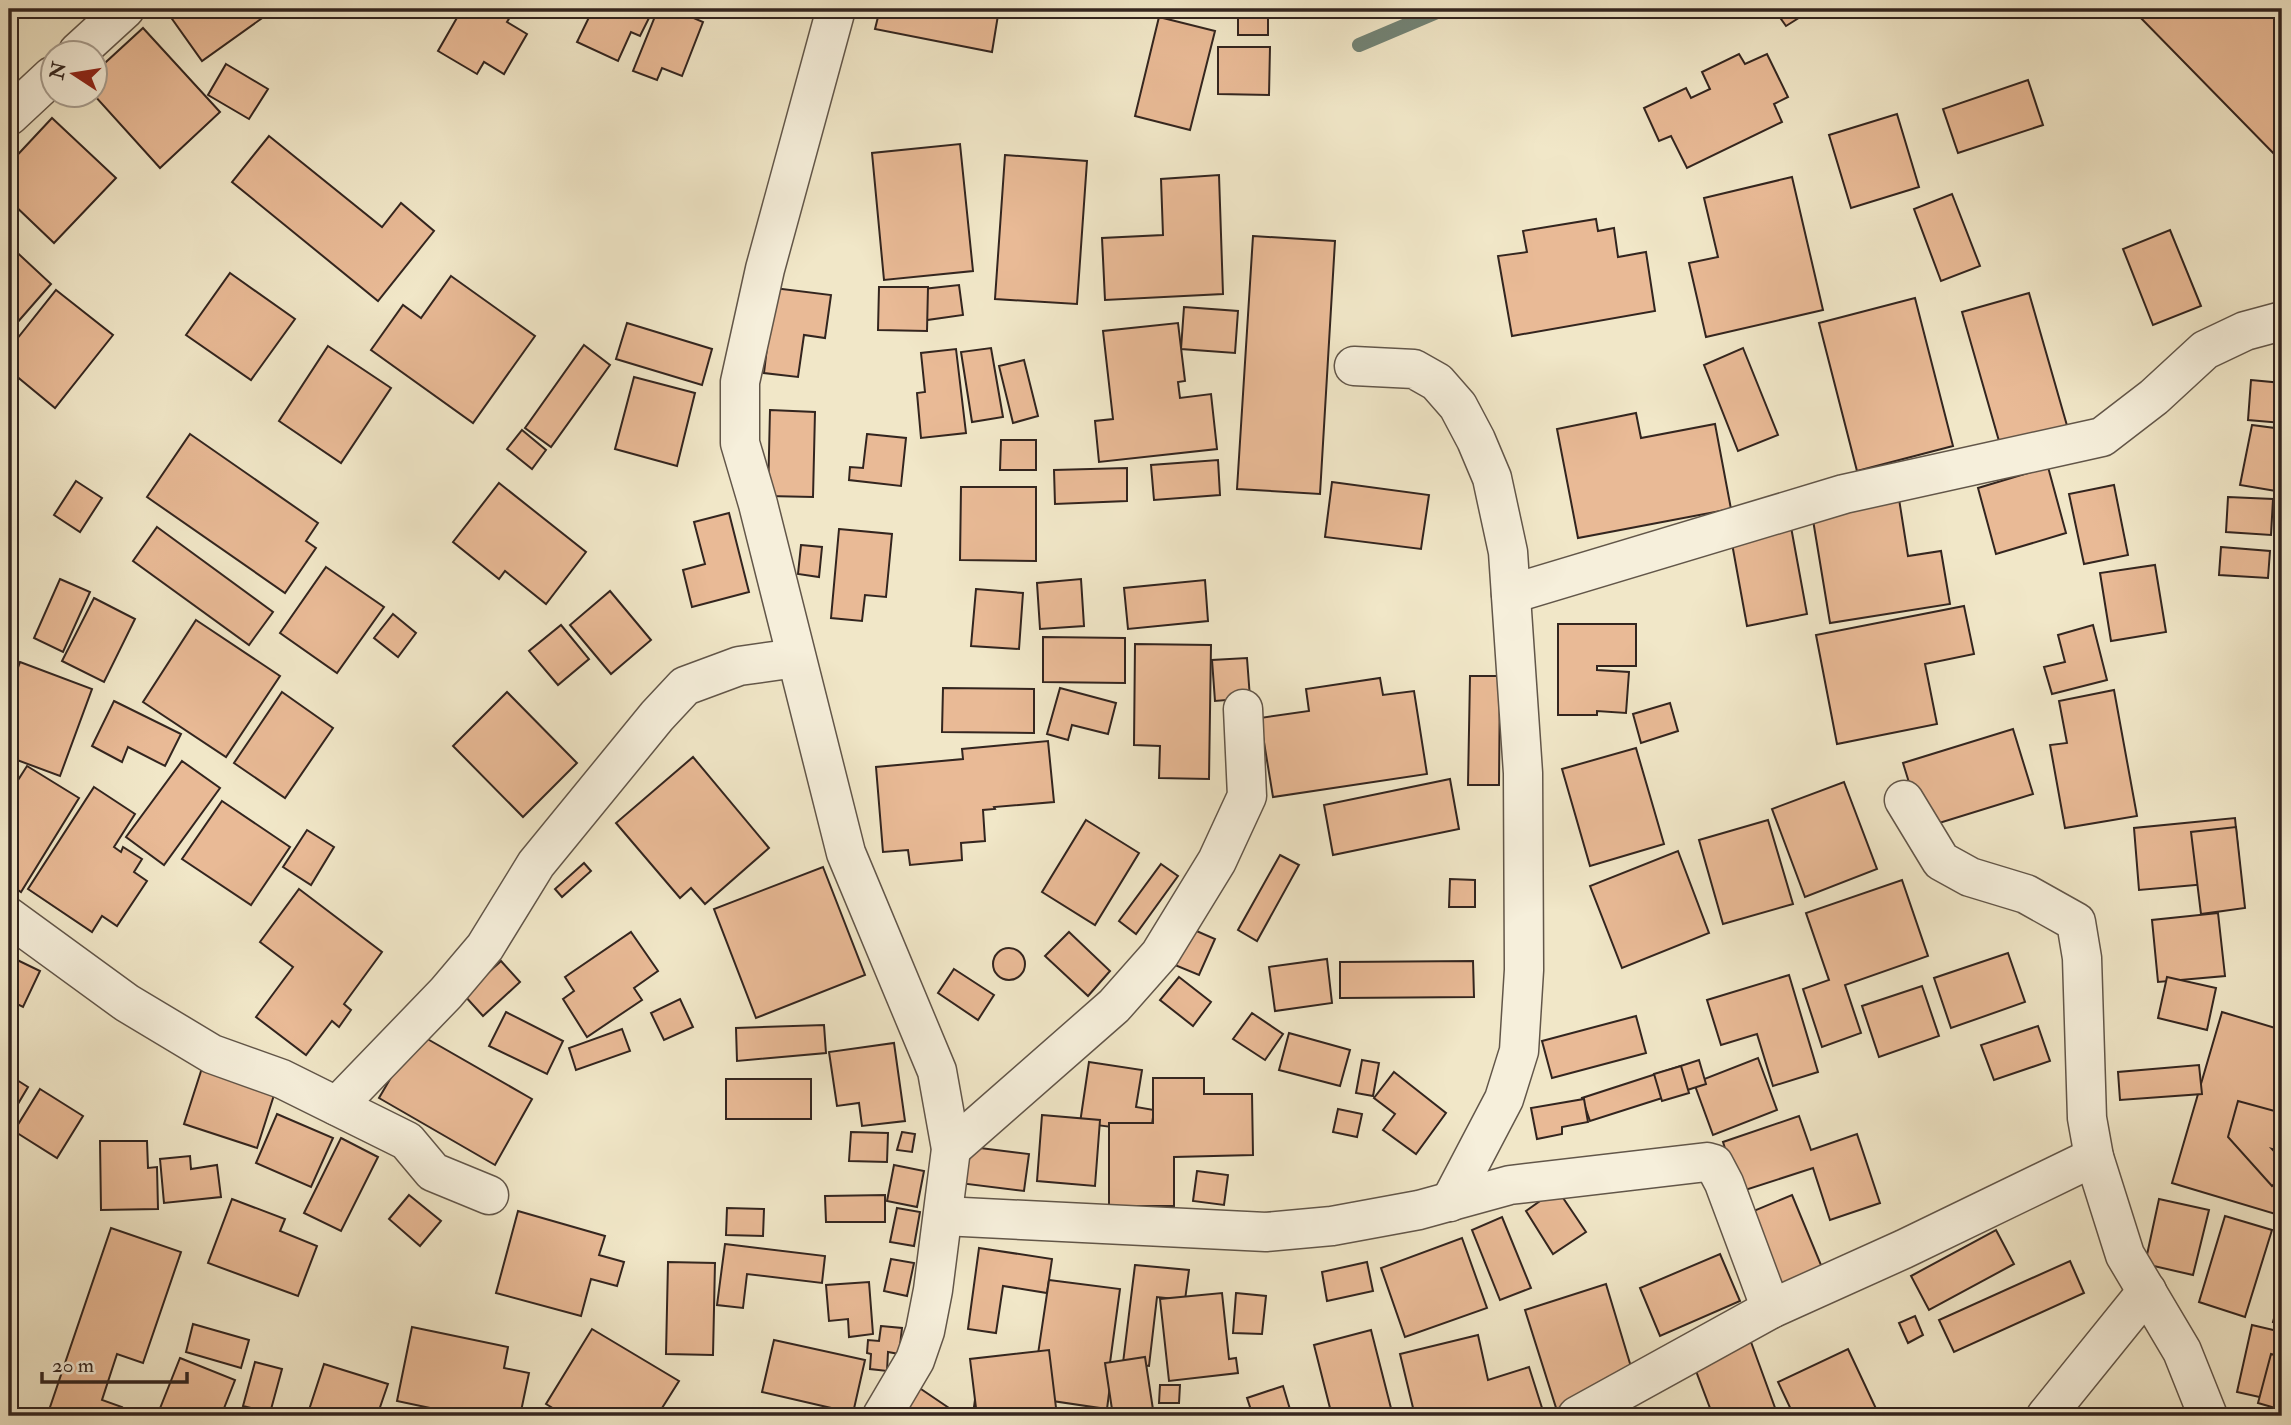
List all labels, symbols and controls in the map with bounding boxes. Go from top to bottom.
north arrow [38,38,108,108]
text: N [45,59,72,82]
scale bar [42,1341,187,1385]
text: 20 m [52,1352,94,1379]

